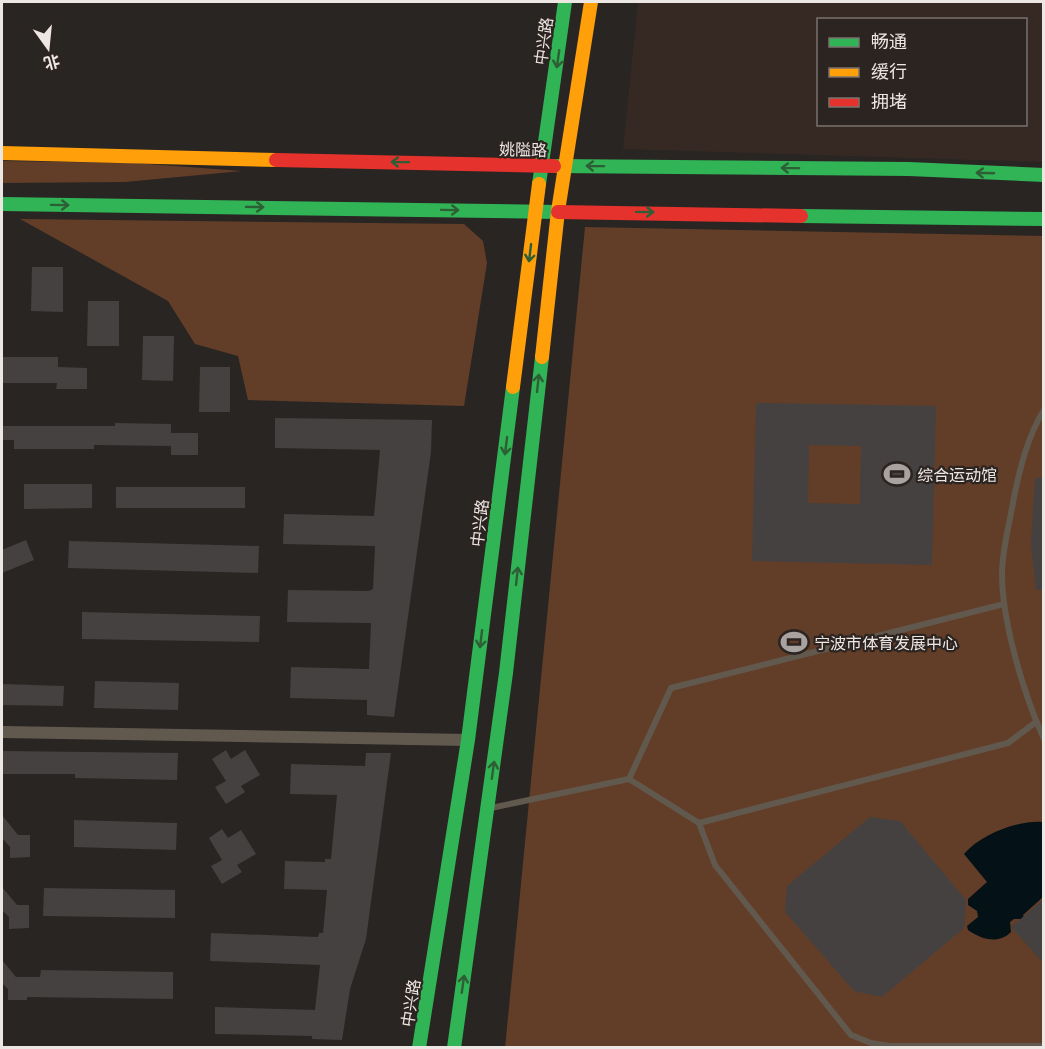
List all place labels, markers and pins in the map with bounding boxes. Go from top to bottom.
sports icon: 综合运动馆 [882,459,912,489]
place label: 综合运动馆 [917,465,997,484]
sports icon: 宁波市体育发展中心 [779,627,809,657]
place label: 宁波市体育发展中心 [814,633,958,652]

